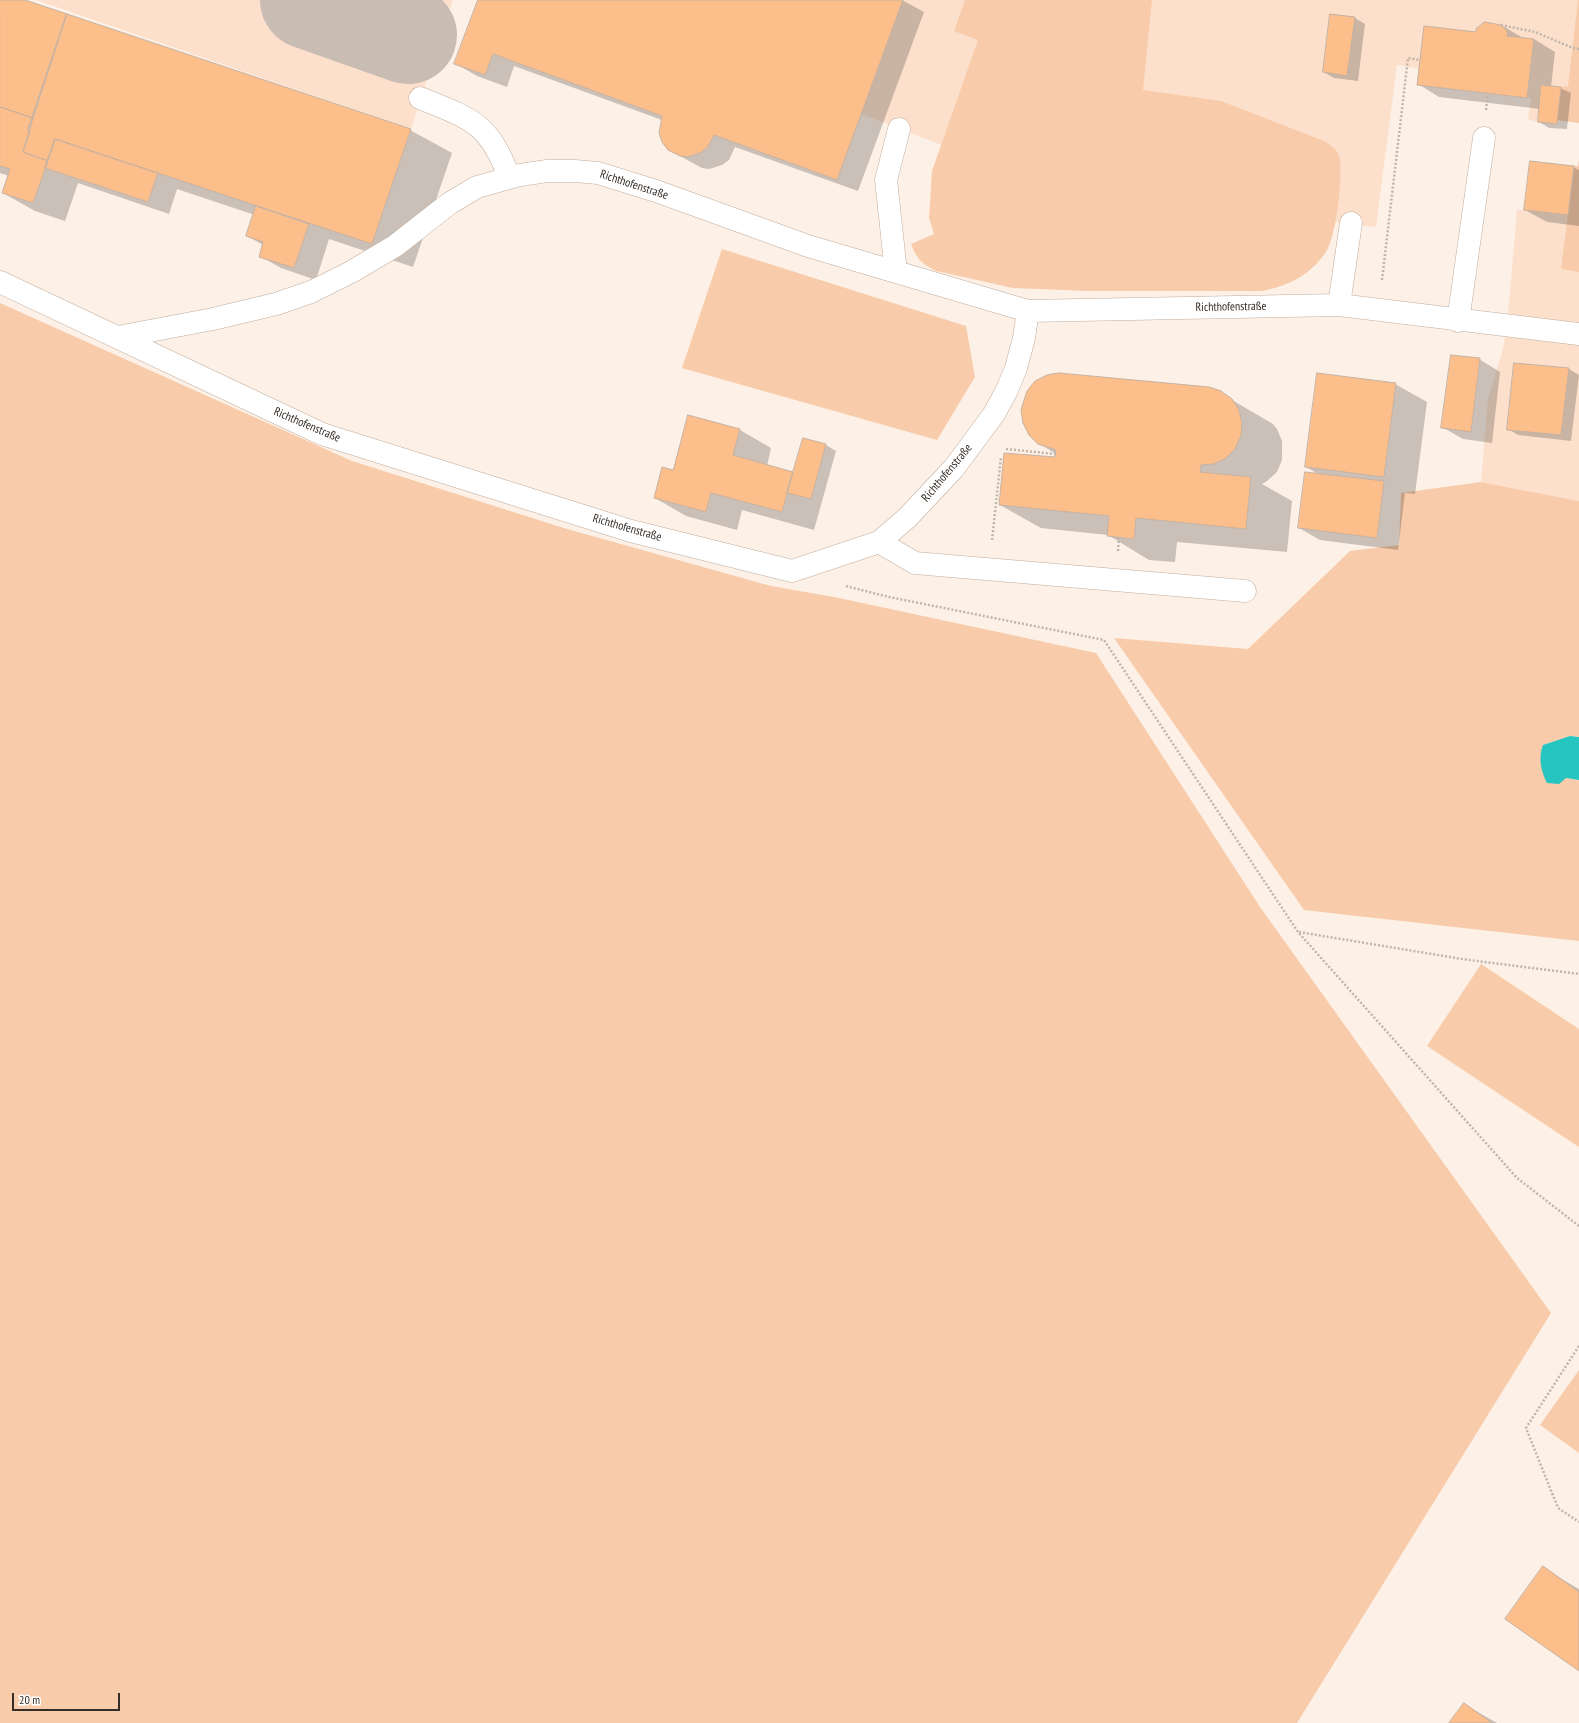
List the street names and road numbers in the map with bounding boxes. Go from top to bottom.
street label: Richthofenstraße [598,167,670,203]
street label: Richthofenstraße [1195,299,1267,315]
street label: Richthofenstraße [271,404,343,446]
street label: Richthofenstraße [919,441,975,505]
street label: Richthofenstraße [591,511,663,545]

